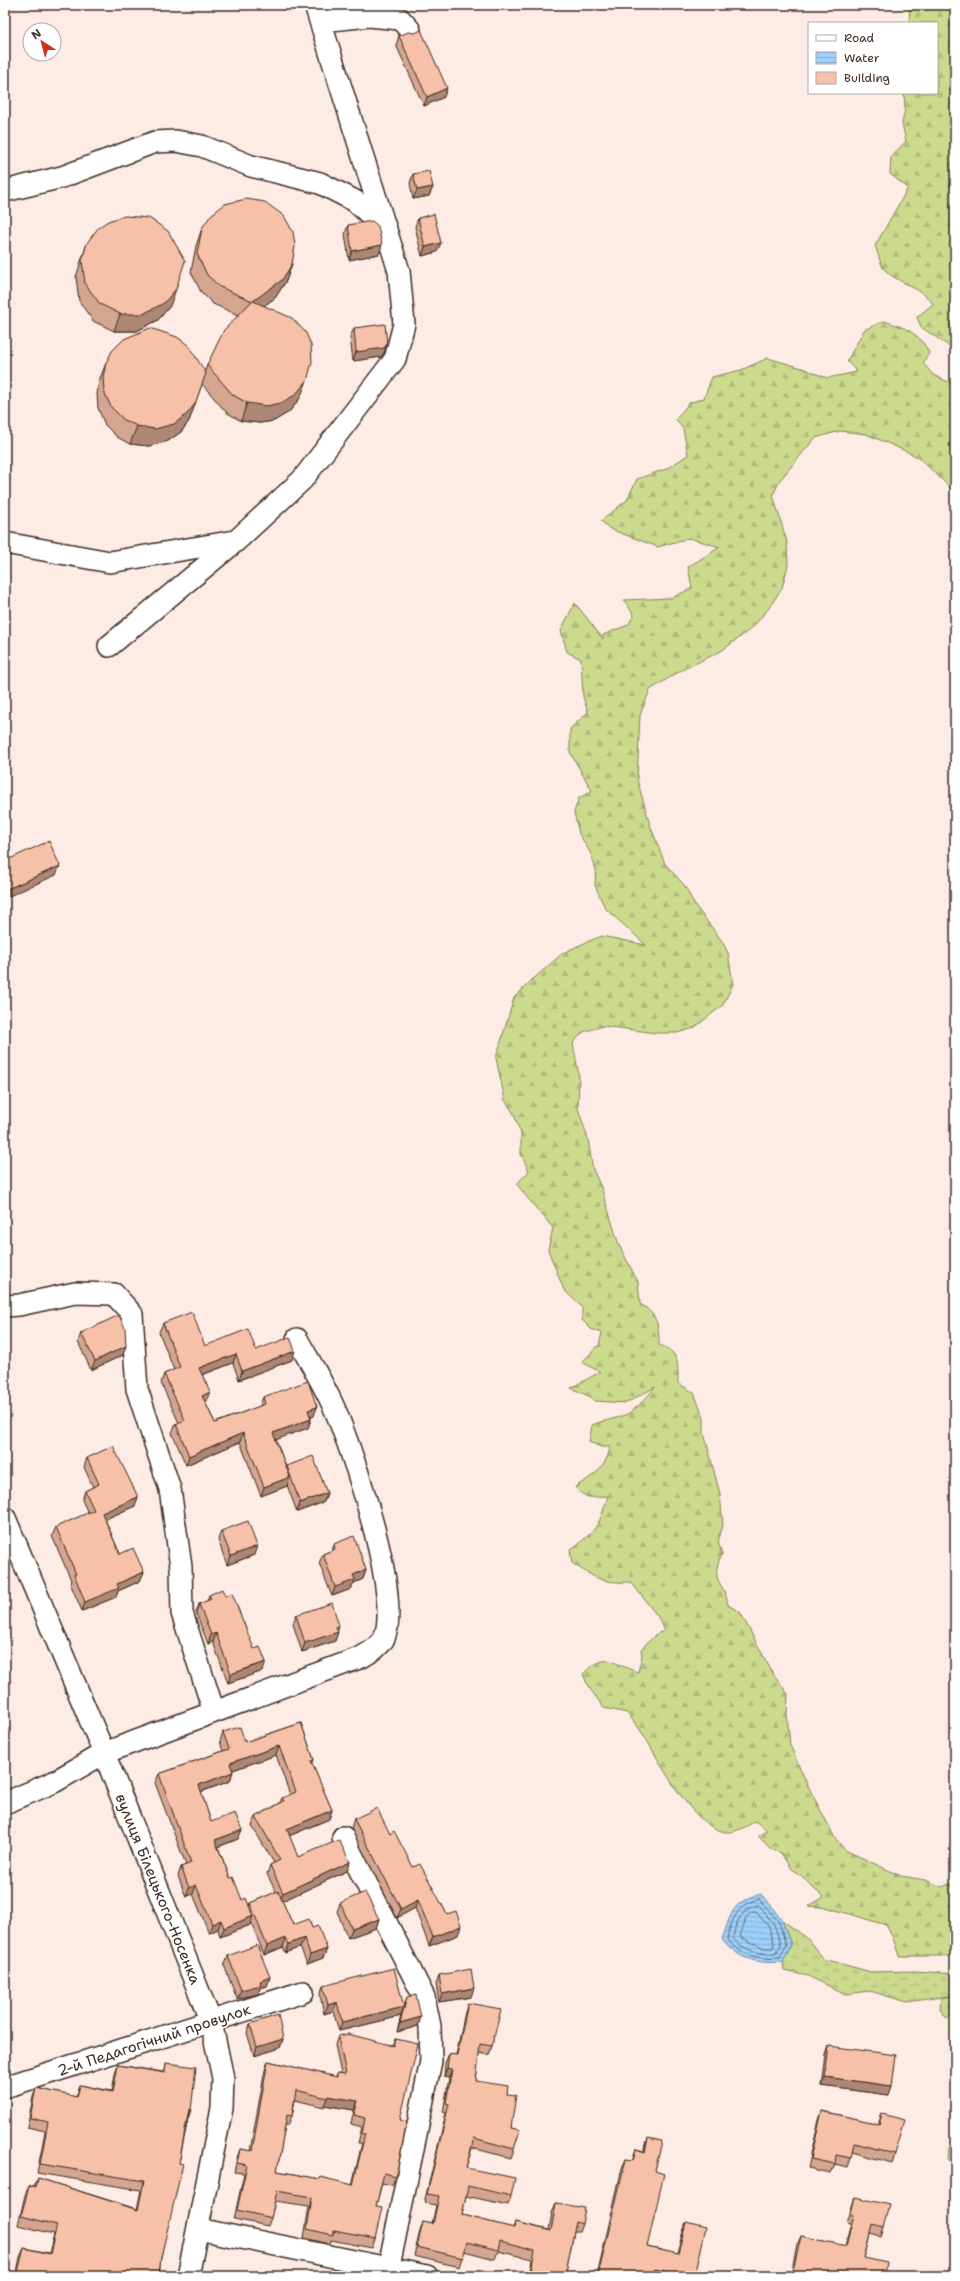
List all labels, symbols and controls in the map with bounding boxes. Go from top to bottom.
north arrow [22,22,62,62]
legend [808,22,938,94]
text: N [28,26,45,43]
text: Road [844,30,875,46]
text: Water [844,50,880,66]
text: Building [844,70,890,86]
street label: вулиця Білецького-Носенка [111,1791,206,1988]
street label: 2-й Педагогічний провулок [55,1999,253,2081]

